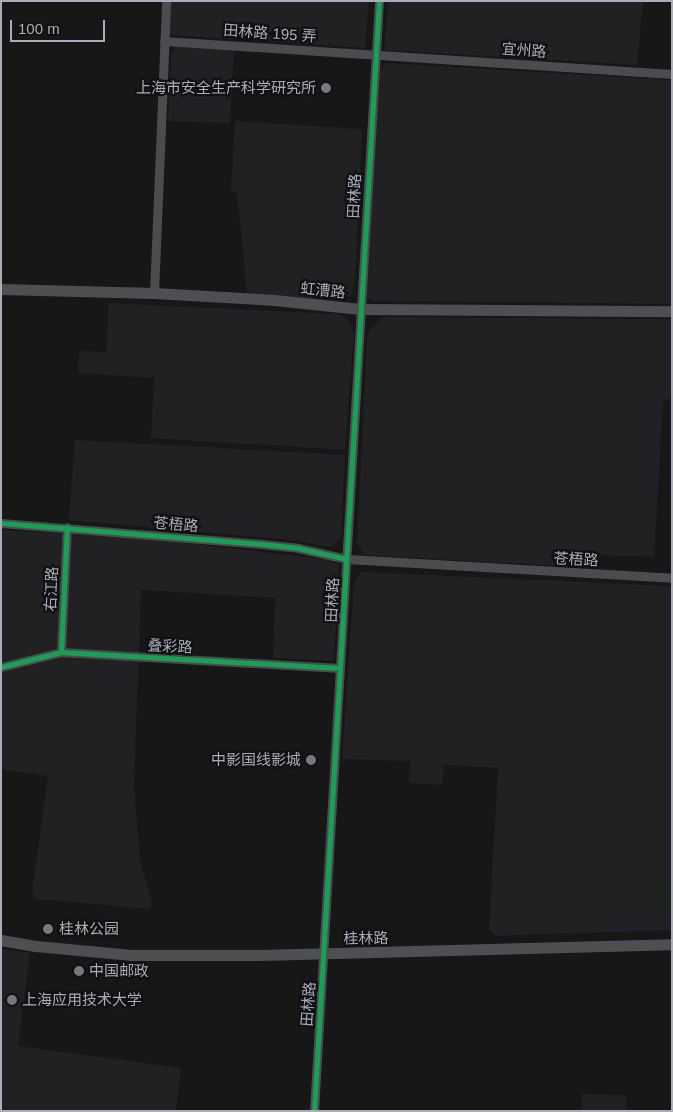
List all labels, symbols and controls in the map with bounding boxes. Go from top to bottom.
scale bar [12,10,108,42]
text: 100 m [18,20,60,37]
street label: 田林路 195 弄 [223,21,317,45]
street label: 宜州路 [501,39,547,61]
place label: 上海市安全生产科学研究所 [136,79,316,97]
marker: 上海市安全生产科学研究所 [320,82,332,94]
street label: 田林路 [344,173,364,219]
street label: 虹漕路 [300,279,346,301]
street label: 苍梧路 [153,513,199,535]
street label: 苍梧路 [553,549,599,569]
street label: 右江路 [41,566,61,612]
street label: 田林路 [322,577,342,623]
street label: 叠彩路 [147,636,193,656]
place label: 中影国线影城 [211,751,301,769]
marker: 中影国线影城 [305,754,317,766]
place label: 桂林公园 [59,920,119,938]
marker: 桂林公园 [41,922,55,936]
street label: 桂林路 [343,929,389,947]
place label: 中国邮政 [89,962,149,980]
marker: 中国邮政 [73,965,85,977]
street label: 田林路 [297,981,319,1027]
place label: 上海应用技术大学 [22,991,142,1009]
marker: 上海应用技术大学 [6,994,18,1006]

